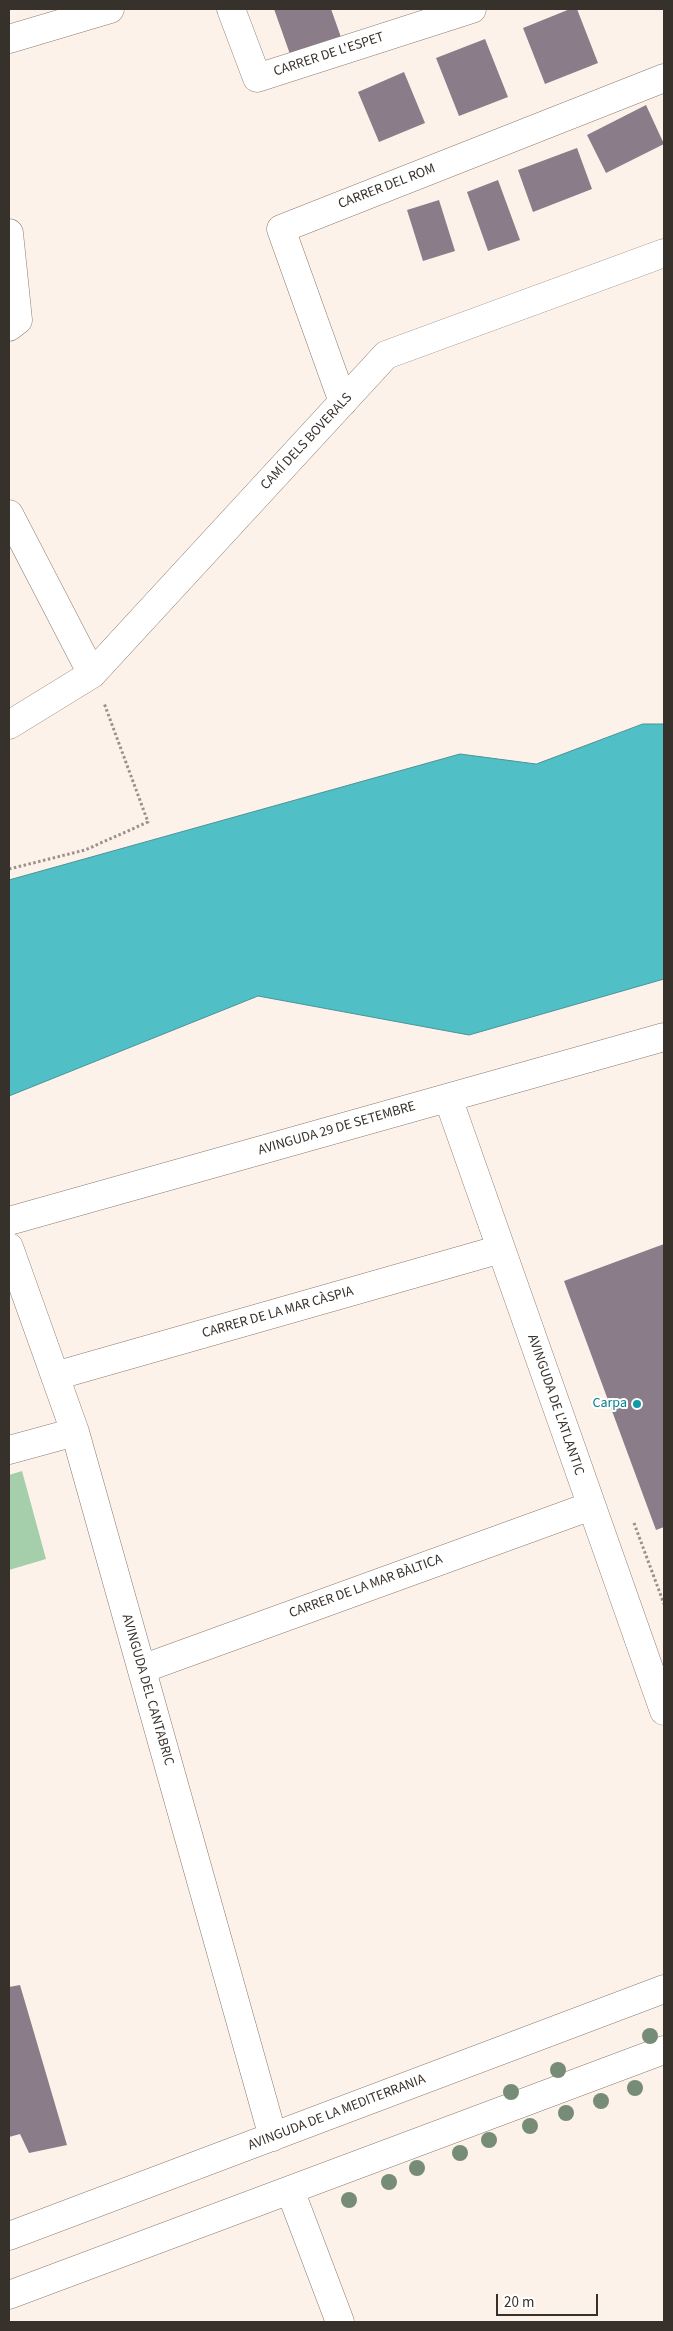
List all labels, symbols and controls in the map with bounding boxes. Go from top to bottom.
street label: CARRER DE L'ESPET [272,29,386,81]
street label: CARRER DEL ROM [336,161,438,213]
street label: CAMÍ DELS BOVERALS [258,390,356,494]
street label: AVINGUDA 29 DE SETEMBRE [256,1098,418,1160]
street label: CARRER DE LA MAR CÀSPIA [200,1283,356,1343]
street label: AVINGUDA DE L'ATLANTIC [523,1332,587,1478]
place label: Carpa [592,1396,627,1412]
marker: Carpa [631,1398,643,1410]
street label: CARRER DE LA MAR BÀLTICA [287,1551,445,1623]
street label: AVINGUDA DEL CANTABRIC [117,1612,177,1768]
street label: AVINGUDA DE LA MEDITERRANIA [246,2071,428,2155]
scale bar [498,2284,600,2316]
text: 20 m [504,2292,534,2313]

